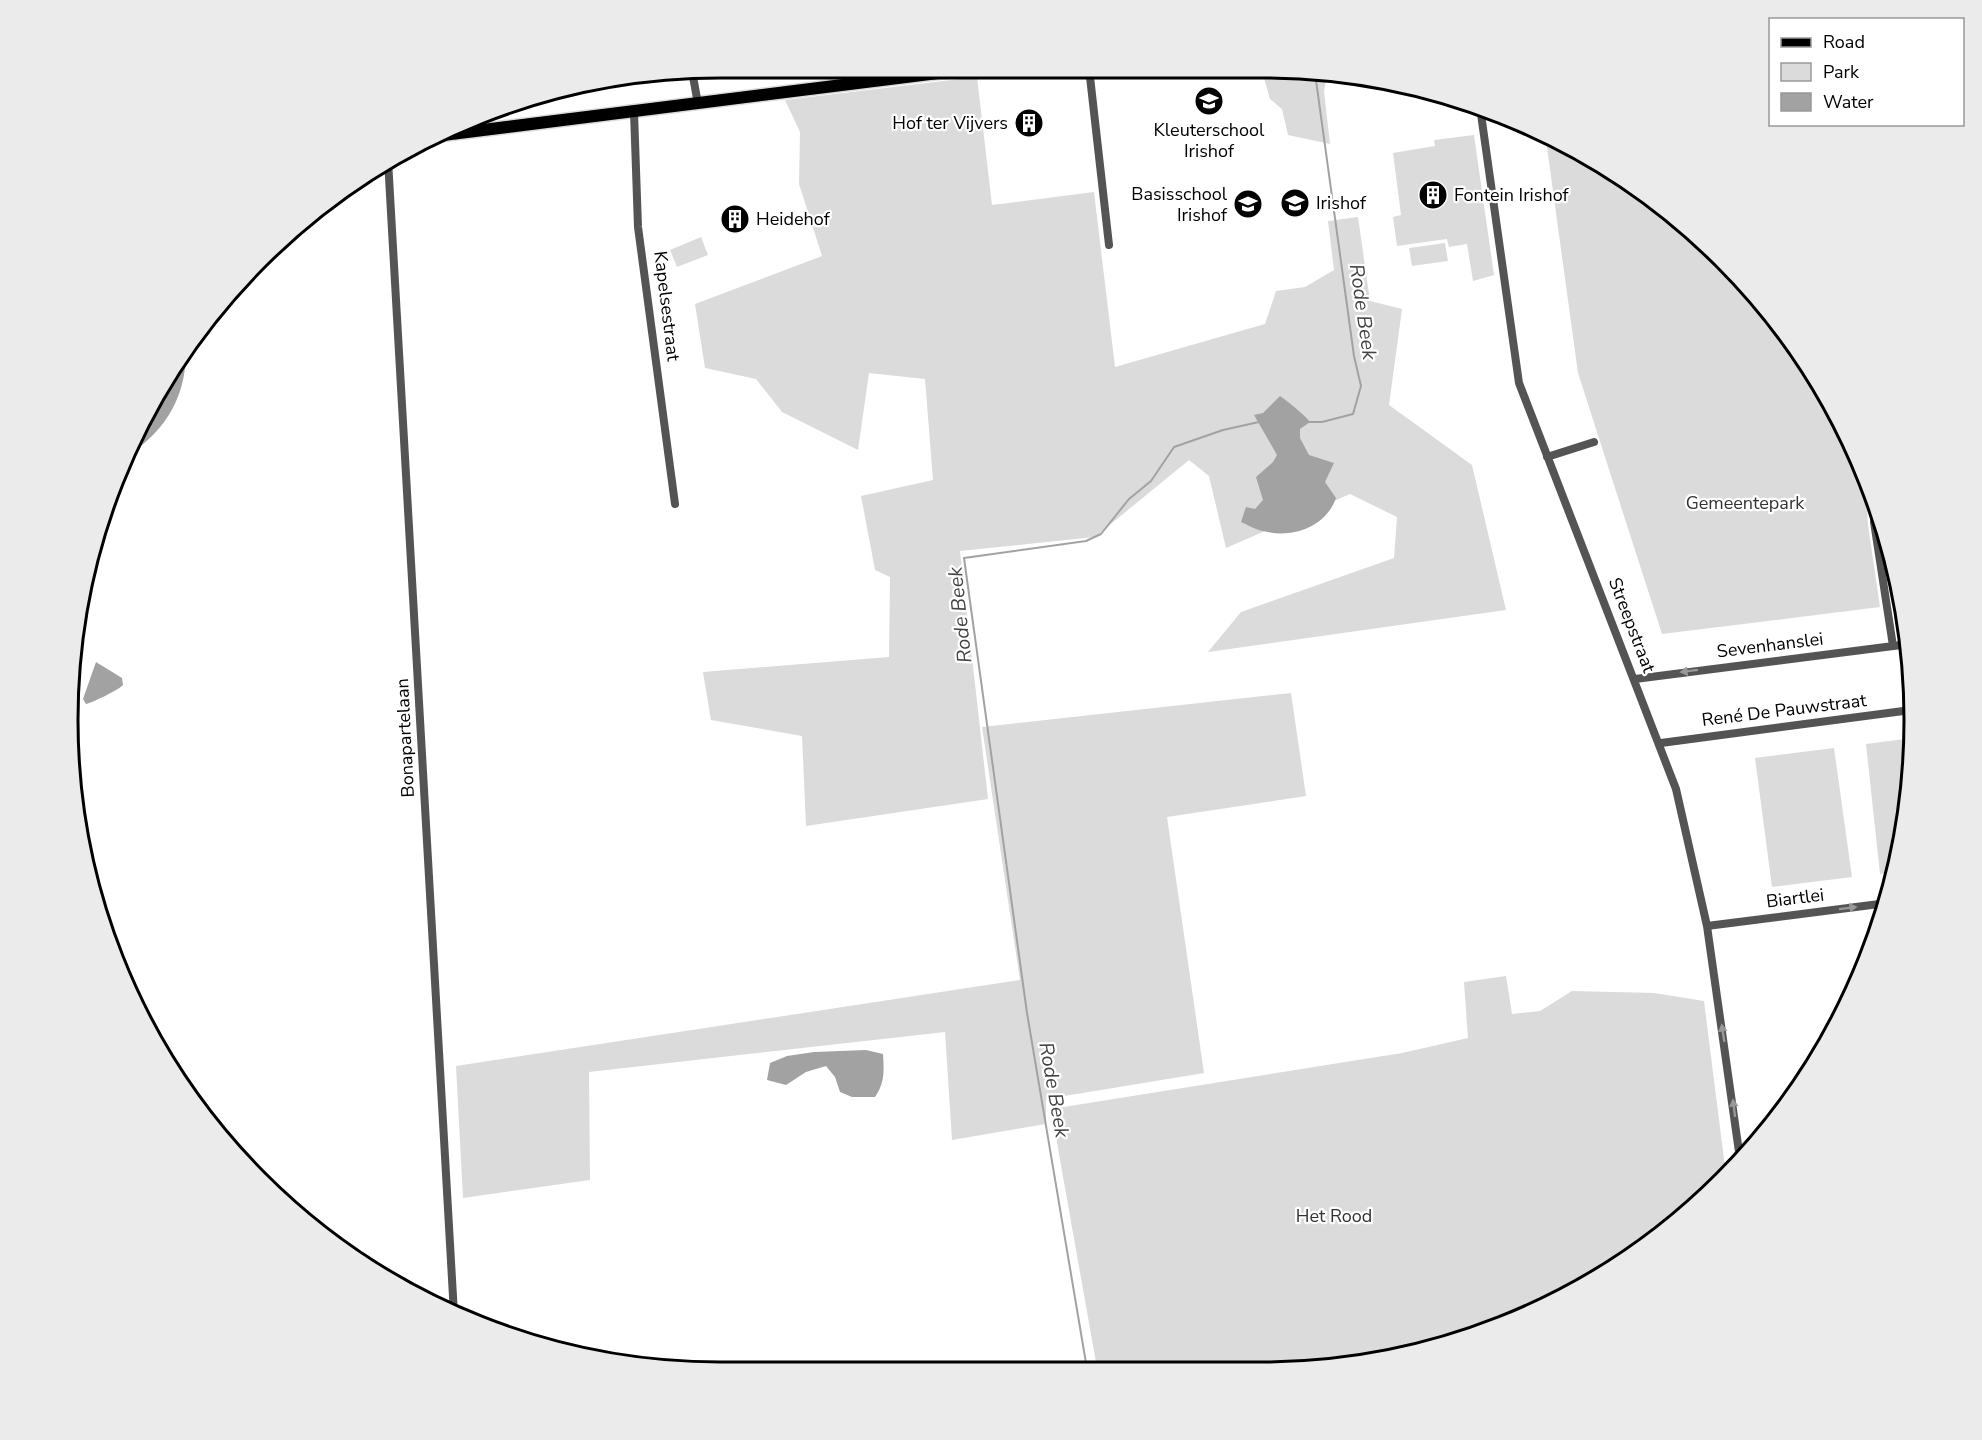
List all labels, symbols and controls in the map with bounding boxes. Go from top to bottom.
legend [1769,18,1964,126]
text: Road [1823,30,1865,54]
text: Park [1823,60,1860,84]
school or university icon: Kleuterschool Irishof [1193,85,1225,117]
text: Water [1823,90,1874,114]
building icon: Hof ter Vijvers [1013,107,1045,139]
place label: Hof ter Vijvers [892,111,1008,135]
place label: Kleuterschool Irishof [1154,118,1265,163]
building icon: Fontein Irishof [1417,179,1449,211]
place label: Basisschool Irishof [1131,182,1228,227]
place label: Fontein Irishof [1454,183,1570,207]
school or university icon: Irishof [1279,187,1311,219]
school or university icon: Basisschool Irishof [1232,188,1264,220]
place label: Irishof [1316,191,1367,215]
building icon: Heidehof [719,203,751,235]
place label: Heidehof [756,207,831,231]
street label: Kapelsestraat [648,249,686,363]
water label: Rode Beek [1343,262,1383,363]
park label: Gemeentepark [1686,491,1805,515]
water label: Rode Beek [941,565,978,664]
street label: Streepstraat [1603,574,1661,677]
street label: Sevenhanslei [1715,627,1825,663]
one-way arrow [1680,667,1699,676]
street label: Bonapartelaan [390,678,420,798]
street label: René De Pauwstraat [1700,688,1868,732]
street label: Biartlei [1765,883,1825,913]
one-way arrow [1839,903,1858,913]
one-way arrow [1719,1023,1728,1042]
water label: Rode Beek [1032,1040,1076,1141]
one-way arrow [1729,1099,1739,1118]
park label: Het Rood [1296,1204,1372,1228]

